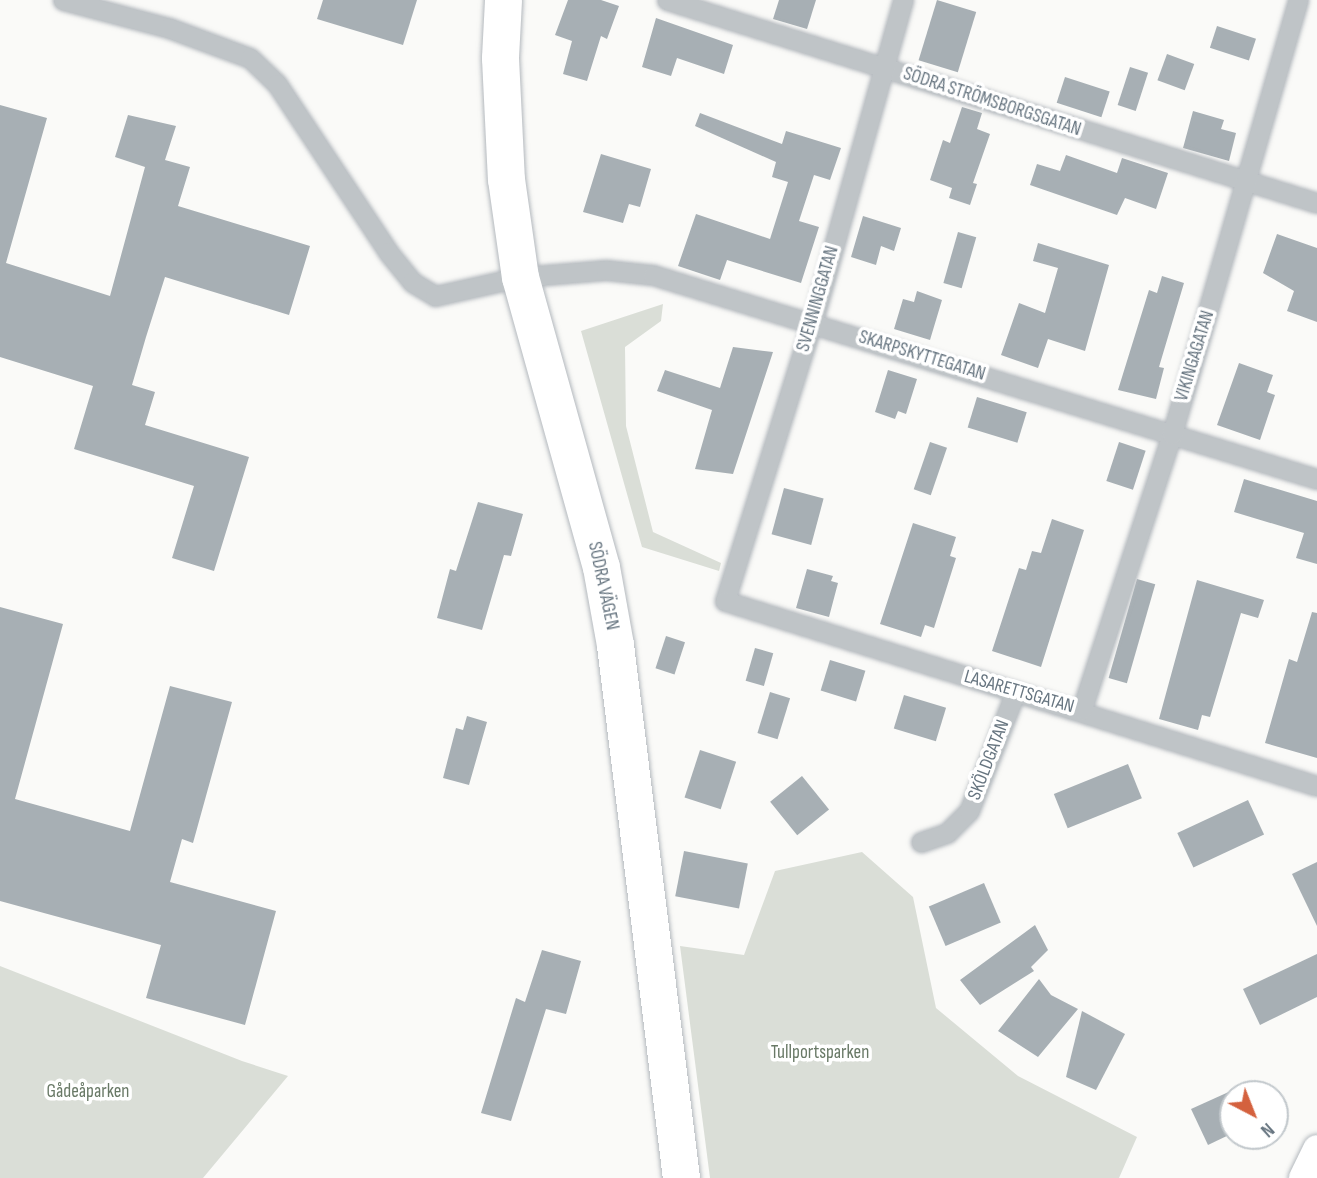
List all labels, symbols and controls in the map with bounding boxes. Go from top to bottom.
street label: SÖDRA STRÖMSBORGSGATAN [900,63,1084,141]
street label: SVENNINGGATAN [792,244,844,354]
street label: VIKINGAGATAN [1170,308,1220,404]
street label: SKARPSKYTTEGATAN [856,326,988,386]
street label: SÖDRA VÄGEN [583,540,623,632]
street label: LASARETTSGATAN [961,665,1077,719]
street label: SKÖLDGATAN [963,717,1015,803]
park label: Tullportsparken [771,1042,869,1064]
north arrow [1219,1080,1289,1150]
park label: Gådeåparken [47,1081,129,1103]
text: N [1256,1118,1279,1141]

